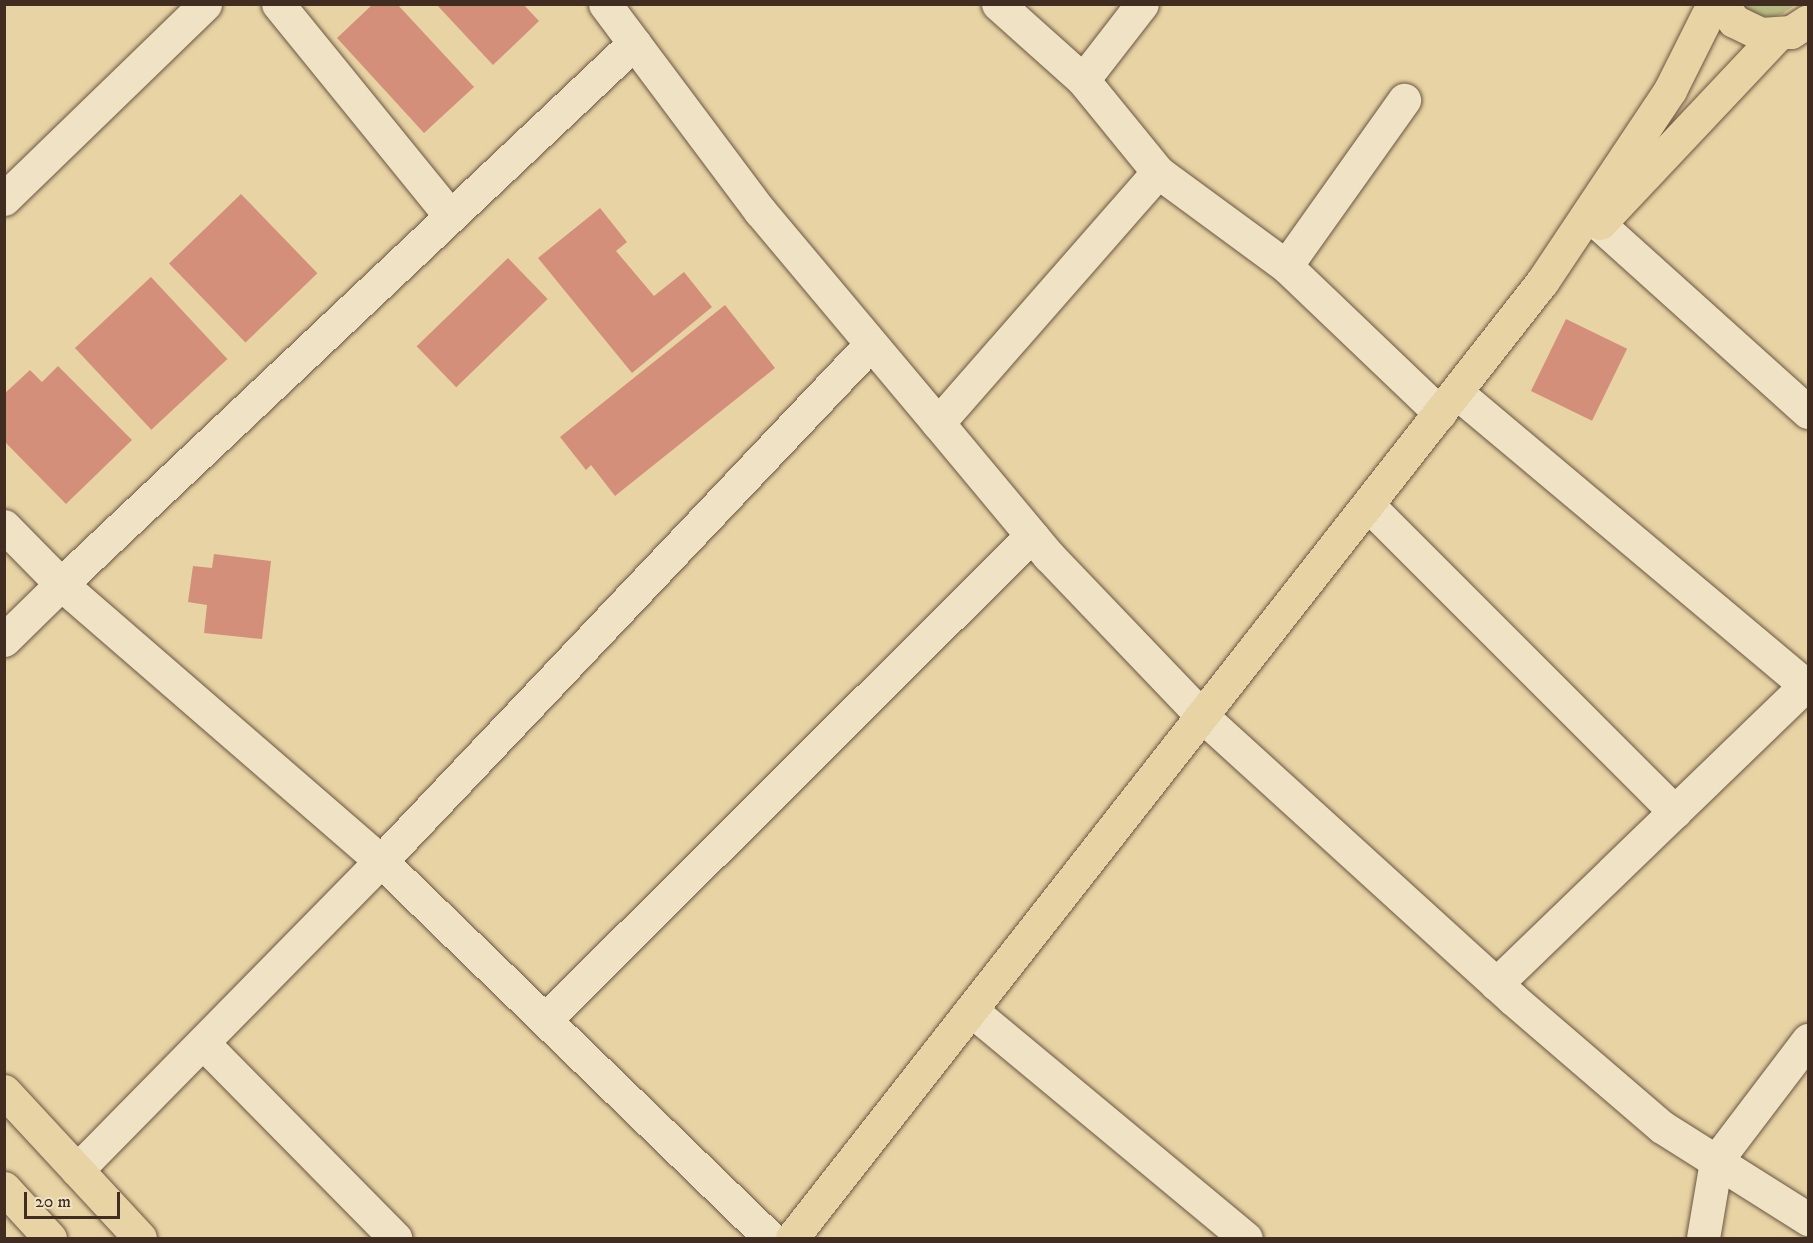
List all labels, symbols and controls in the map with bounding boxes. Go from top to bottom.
scale bar [27,1180,123,1218]
text: 20 m [35,1191,71,1213]

